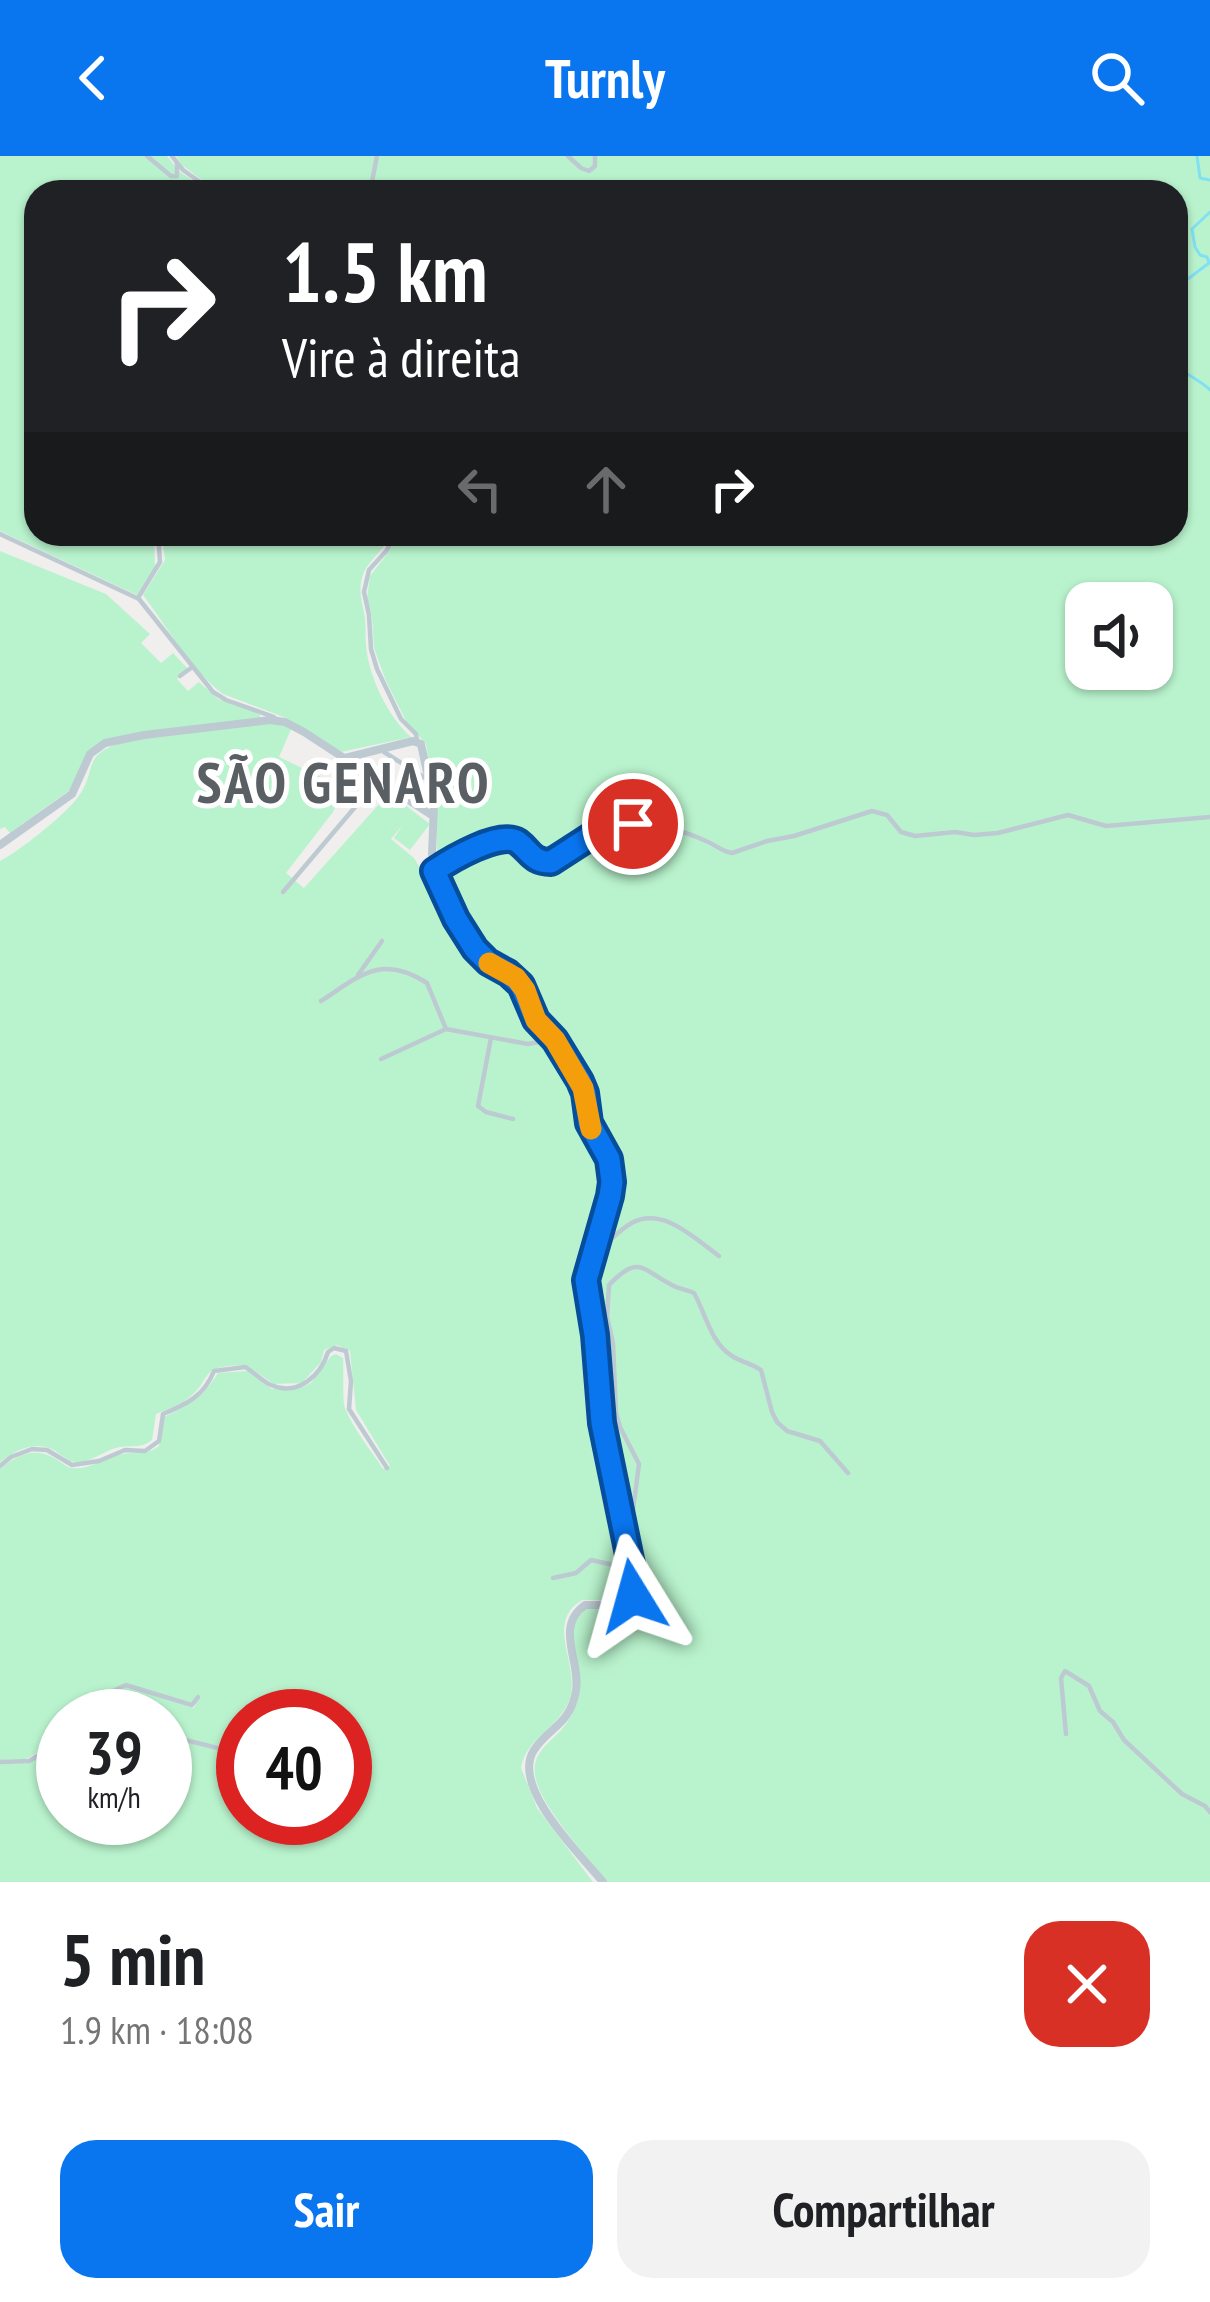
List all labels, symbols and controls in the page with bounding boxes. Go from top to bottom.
text: Turnly [545,43,665,113]
icon: back [60,45,126,111]
icon: search [1084,45,1150,111]
text: 1.5 km [282,216,488,325]
icon: right [84,228,240,384]
text: Vire à direita [282,322,521,392]
icon: left [447,456,513,522]
icon: ahead [573,456,639,522]
icon: right [699,456,765,522]
map controls [1065,582,1173,690]
button: sound [1065,582,1173,690]
district label: SÃO GENARO [196,745,492,819]
pin [582,773,684,875]
icon: arrive [600,791,666,857]
position arrow [570,1533,696,1659]
speed limit sign: 40 [216,1689,372,1845]
text: 39 [85,1713,143,1791]
text: km/h [87,1777,141,1816]
text: 5 min [60,1912,205,2005]
button: close [1024,1921,1150,2047]
text: 1.9 km · 18:08 [60,2004,254,2055]
button: Sair [60,2140,593,2278]
button: Compartilhar [617,2140,1150,2278]

